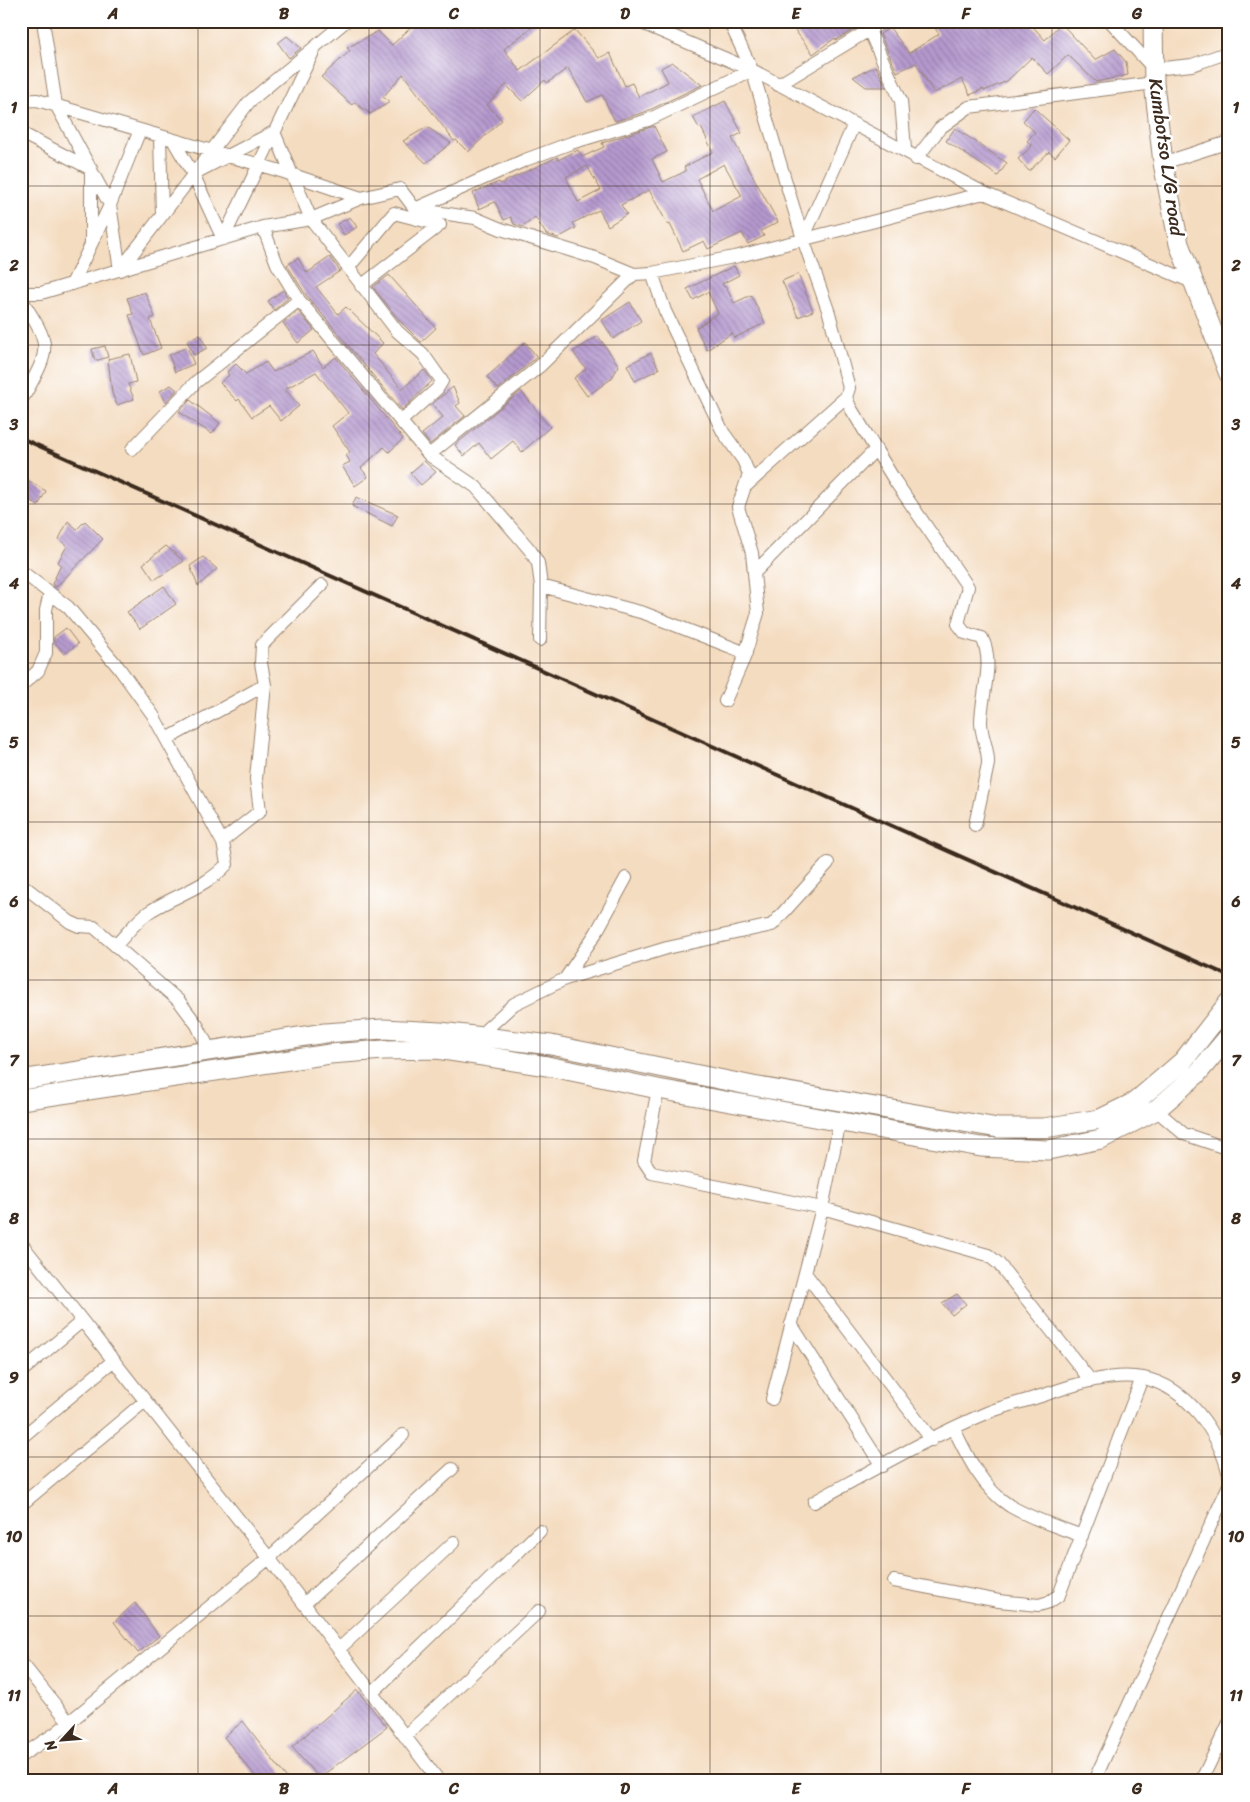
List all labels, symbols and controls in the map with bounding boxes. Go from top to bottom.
text: A [107,0,118,28]
text: B [279,0,290,28]
text: C [448,0,460,28]
text: D [620,0,630,28]
text: E [792,0,802,28]
text: F [961,0,972,28]
text: G [1131,0,1143,28]
street label: Kumbotso L/G road [1139,76,1194,239]
text: 1 [11,93,18,122]
text: 1 [1233,93,1240,122]
text: 2 [8,251,19,280]
text: 2 [1230,251,1241,280]
text: 3 [9,410,19,439]
text: 3 [1231,410,1241,439]
text: 4 [8,569,19,598]
text: 4 [1230,569,1241,598]
text: 5 [9,728,19,757]
text: 5 [1231,728,1241,757]
text: 6 [8,887,19,916]
text: 6 [1230,887,1241,916]
text: 7 [9,1046,20,1075]
text: 7 [1231,1046,1242,1075]
text: 8 [8,1204,19,1233]
text: 8 [1230,1204,1241,1233]
text: 9 [9,1363,19,1392]
text: 9 [1231,1363,1241,1392]
text: 10 [6,1522,22,1551]
text: 10 [1228,1522,1244,1551]
text: 11 [7,1681,21,1710]
text: 11 [1229,1681,1243,1710]
north arrow [38,1714,88,1764]
text: N [37,1735,65,1756]
text: A [107,1774,118,1802]
text: B [279,1774,290,1802]
text: C [448,1774,460,1802]
text: D [620,1774,630,1802]
text: E [792,1774,802,1802]
text: F [961,1774,972,1802]
text: G [1131,1774,1143,1802]

